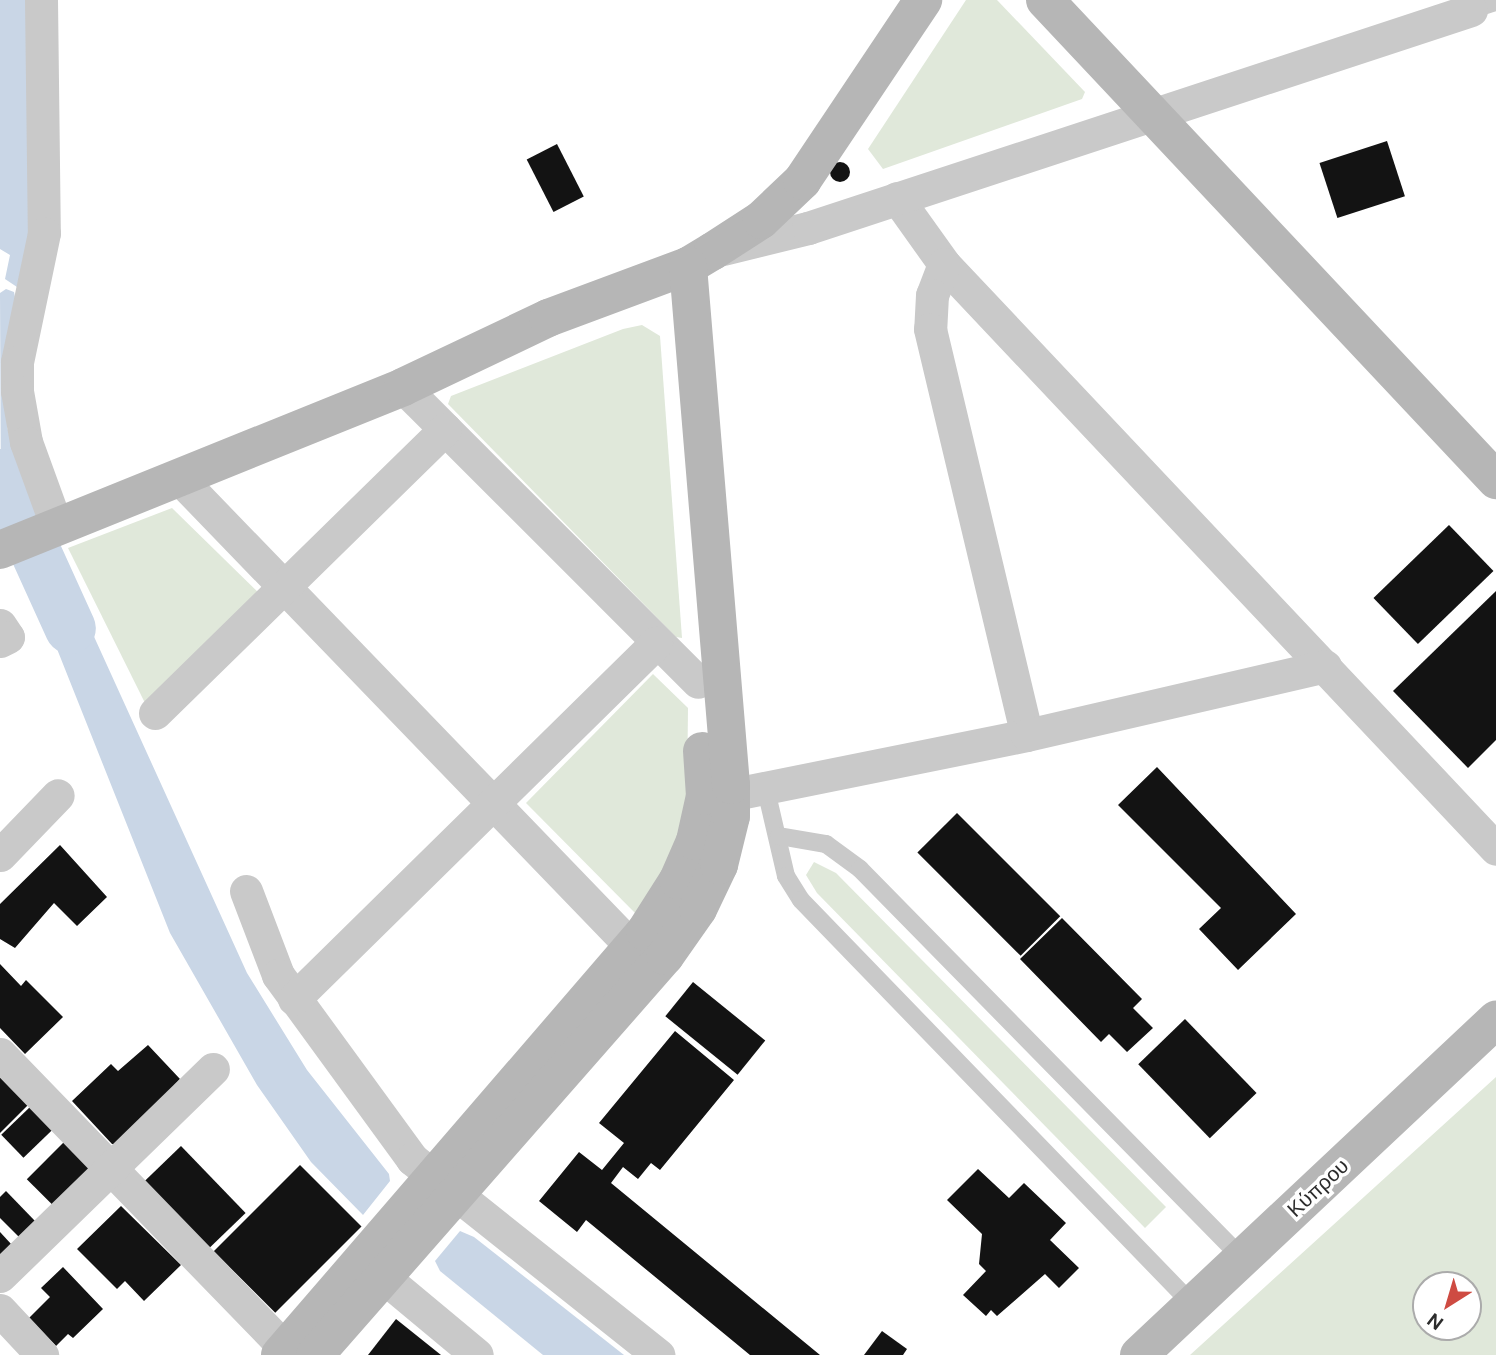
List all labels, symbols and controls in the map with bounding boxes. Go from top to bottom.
street label: Κύπρου [1282,1153,1354,1223]
north arrow [1412,1271,1482,1341]
text: N [1422,1307,1448,1336]

